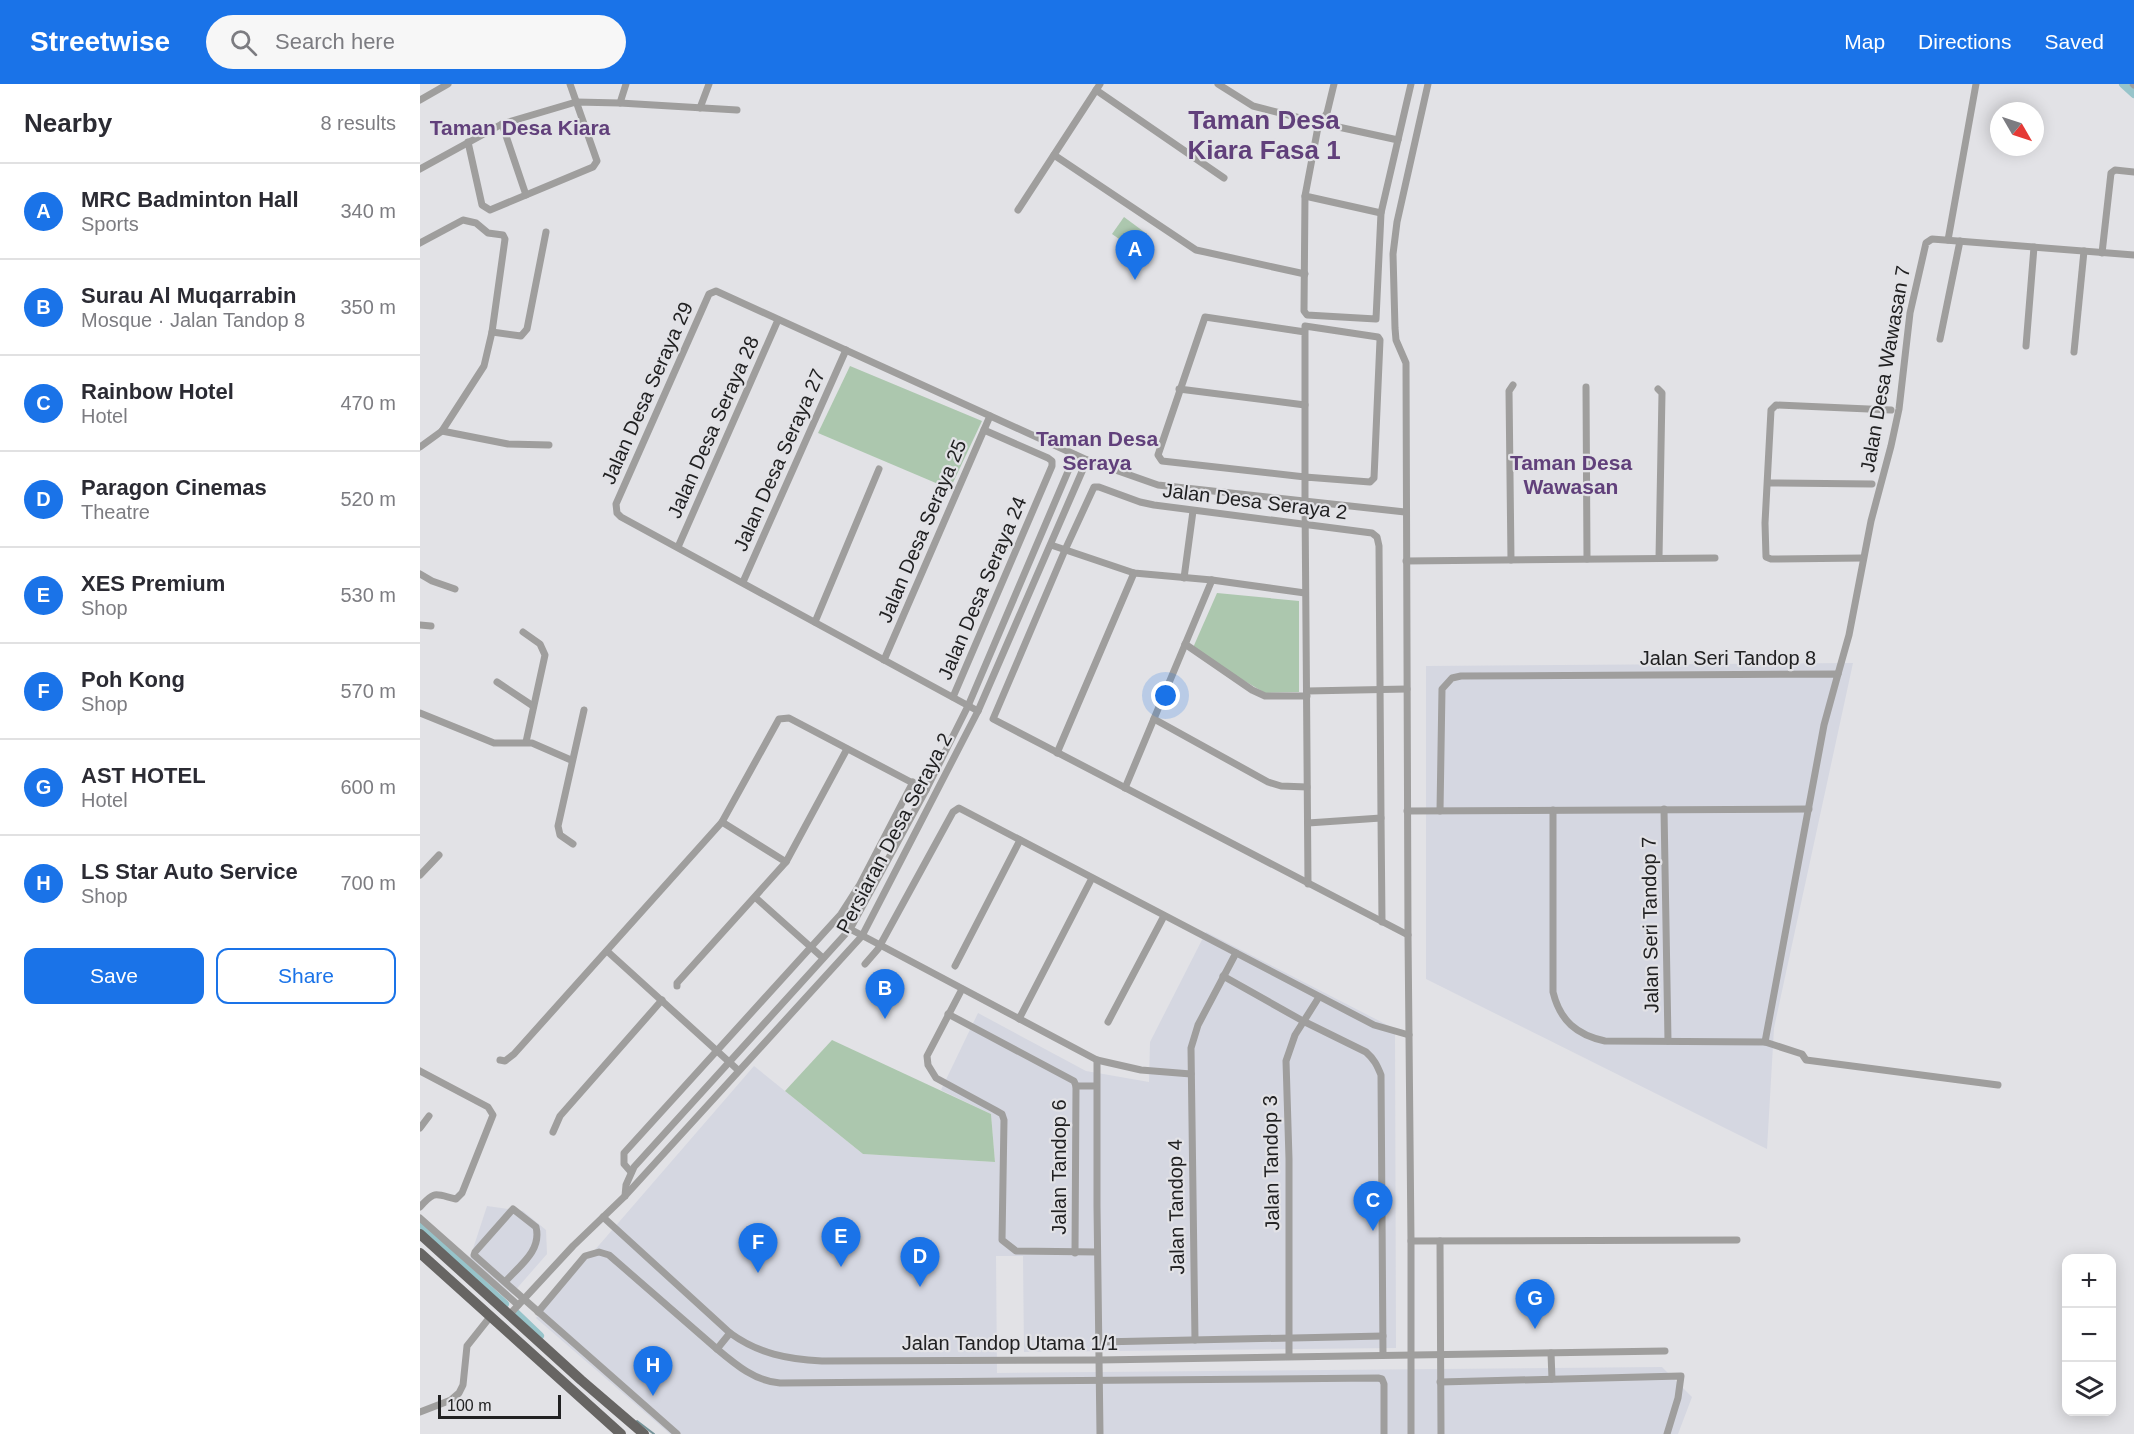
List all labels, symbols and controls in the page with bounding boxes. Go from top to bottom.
search box [206,15,626,69]
text: Streetwise [30,26,170,57]
icon: search [227,26,260,59]
text: Search here [275,29,395,54]
text: Map [1844,30,1885,53]
text: Directions [1918,30,2011,53]
text: Saved [2044,30,2104,53]
north arrow [1990,102,2044,156]
district label: Taman Desa Kiara Fasa 1 [1187,105,1341,165]
text: Nearby [24,108,112,138]
text: 8 results [320,112,396,134]
district label: Taman Desa Kiara [430,116,611,139]
text: MRC Badminton Hall [81,187,299,212]
text: A [36,200,51,222]
text: 340 m [340,200,396,222]
text: Sports [81,213,139,235]
pin: A [1116,230,1154,280]
street label: Jalan Desa Wawasan 7 [1856,264,1914,474]
text: Surau Al Muqarrabin [81,283,297,308]
text: B [36,296,51,318]
text: 350 m [340,296,396,318]
street label: Jalan Desa Seraya 29 [597,299,697,487]
text: Mosque · Jalan Tandop 8 [81,309,305,331]
street label: Jalan Desa Seraya 28 [663,333,763,521]
street label: Jalan Desa Seraya 27 [729,366,829,554]
text: Rainbow Hotel [81,379,234,404]
text: C [36,392,51,414]
text: 470 m [340,392,396,414]
text: Hotel [81,405,128,427]
district label: Taman Desa Seraya [1036,427,1158,474]
street label: Jalan Desa Seraya 25 [873,436,971,626]
district label: Taman Desa Wawasan [1510,451,1632,498]
text: Paragon Cinemas [81,475,267,500]
street label: Jalan Desa Seraya 2 [1162,479,1348,523]
text: D [36,488,51,510]
text: 520 m [340,488,396,510]
street label: Jalan Desa Seraya 24 [933,493,1031,683]
text: Theatre [81,501,150,523]
text: XES Premium [81,571,225,596]
text: E [37,584,50,606]
text: 530 m [340,584,396,606]
text: Shop [81,597,128,619]
street label: Jalan Seri Tandop 8 [1640,647,1816,669]
text: Poh Kong [81,667,185,692]
text: F [37,680,50,702]
text: 570 m [340,680,396,702]
your location [1151,681,1180,710]
text: Shop [81,693,128,715]
street label: Persiaran Desa Seraya 2 [832,729,956,937]
text: AST HOTEL [81,763,206,788]
text: G [36,776,51,798]
text: 600 m [340,776,396,798]
text: Hotel [81,789,128,811]
street label: Jalan Seri Tandop 7 [1637,837,1663,1013]
text: LS Star Auto Service [81,859,298,884]
text: H [36,872,51,894]
text: 700 m [340,872,396,894]
text: Shop [81,885,128,907]
button: Save [24,948,204,1004]
button: Share [216,948,396,1004]
pin: B [866,970,904,1019]
street label: Jalan Tandop 3 [1259,1095,1283,1231]
street label: Jalan Tandop 6 [1048,1099,1070,1235]
street label: Jalan Tandop 4 [1164,1139,1188,1275]
pin: C [1354,1182,1392,1231]
pin: E [822,1218,860,1267]
pin: F [738,1224,778,1273]
pin: D [900,1238,940,1287]
map controls [2062,1254,2116,1416]
button: + [2062,1254,2116,1308]
pin: G [1516,1280,1554,1329]
button: − [2062,1308,2116,1362]
street label: Jalan Tandop Utama 1/1 [902,1332,1118,1354]
pin: H [634,1346,672,1396]
button: layers [2062,1362,2116,1416]
scale bar [438,1392,561,1420]
text: 100 m [447,1397,491,1414]

